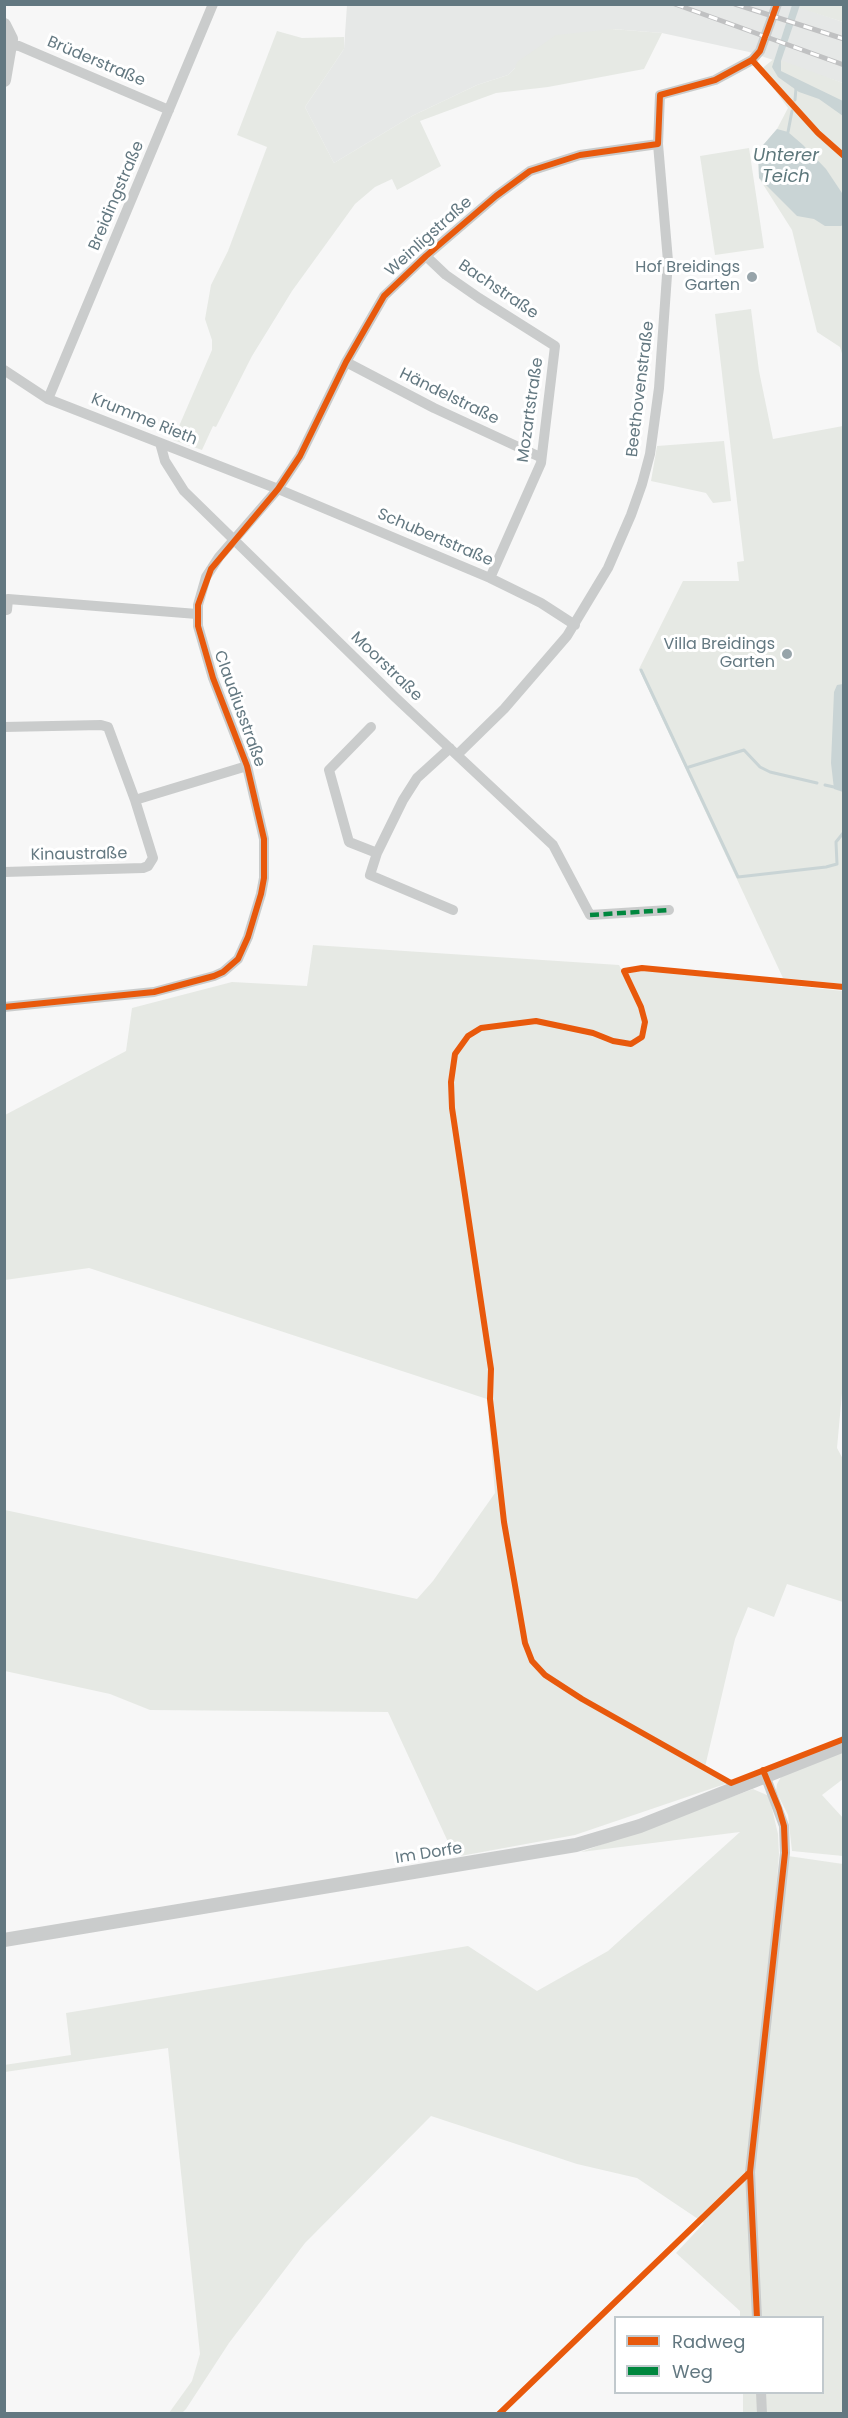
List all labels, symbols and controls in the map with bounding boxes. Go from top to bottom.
street label: Brüderstraße [44,33,148,91]
street label: Breidingstraße [85,138,149,254]
water label: Unterer Teich [753,145,819,188]
street label: Weinligstraße [382,193,476,281]
street label: Bachstraße [454,256,542,324]
place label: Hof Breidings Garten [635,258,740,296]
marker: Hof Breidings Garten [745,270,759,284]
street label: Beethovenstraße [623,320,659,458]
street label: Mozartstraße [514,356,548,464]
street label: Händelstraße [396,365,502,429]
street label: Krumme Rieth [88,390,200,450]
street label: Schubertstraße [374,505,496,571]
street label: Moorstraße [346,628,426,706]
place label: Villa Breidings Garten [663,635,775,673]
marker: Villa Breidings Garten [780,647,794,661]
street label: Claudiusstraße [209,648,269,770]
street label: Kinaustraße [31,845,127,865]
street label: Im Dorfe [394,1839,464,1869]
legend [614,2316,824,2394]
text: Radweg [672,2329,745,2354]
text: Weg [672,2359,713,2384]

